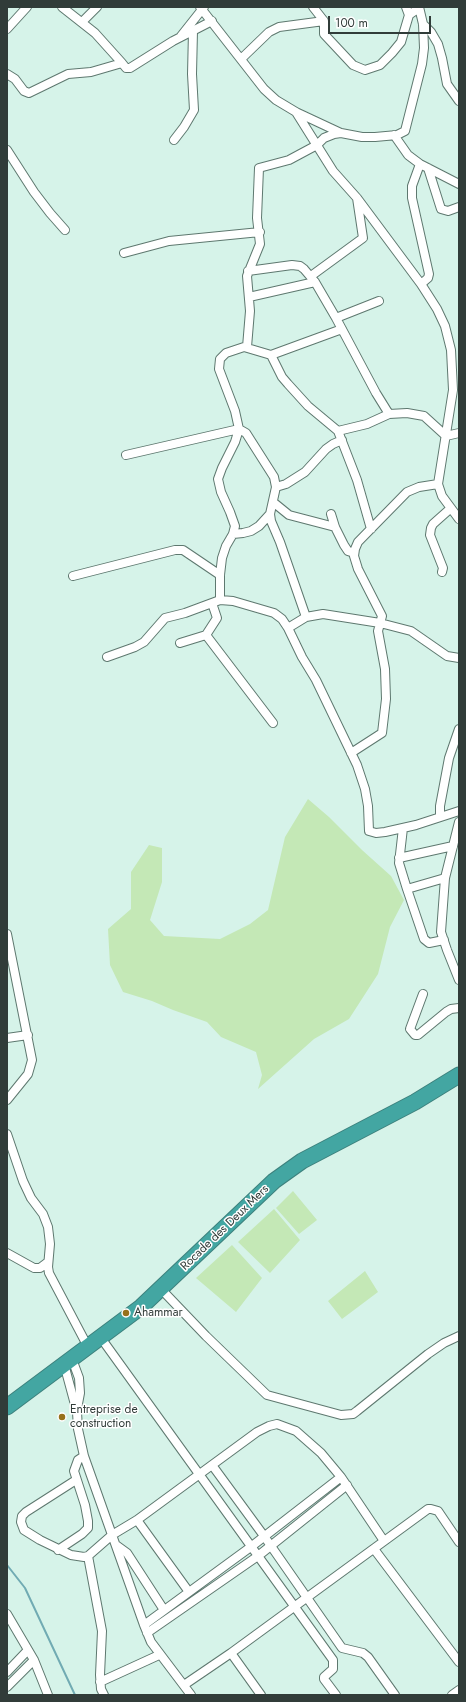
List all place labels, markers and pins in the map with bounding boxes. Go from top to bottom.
place label: Ahammar [134,1306,183,1320]
marker: Ahammar [121,1308,131,1318]
place label: Entreprise de construction [70,1403,138,1431]
marker: Entreprise de construction [57,1412,67,1422]

